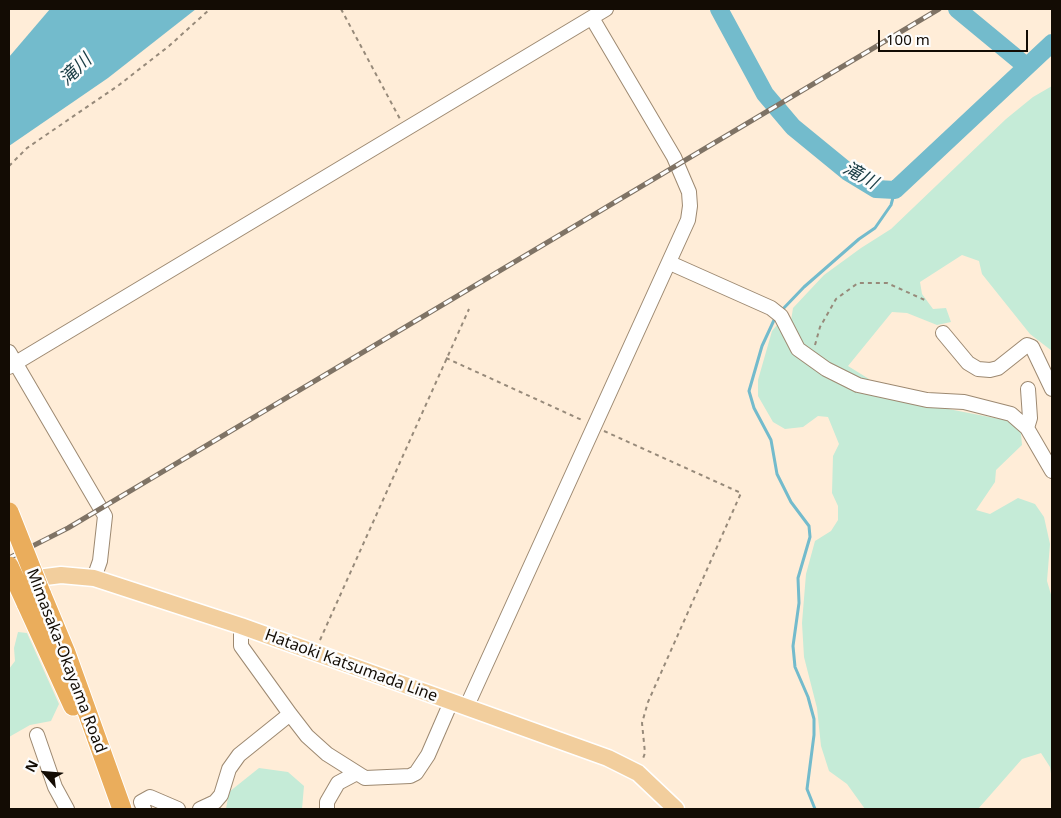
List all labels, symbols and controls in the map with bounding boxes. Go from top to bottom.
scale bar [881,20,1031,52]
text: 100 m [886,29,930,49]
water label: 滝川 [56,50,96,90]
water label: 滝川 [839,158,881,194]
street label: Mimasaka-Okayama Road [22,566,110,756]
street label: Hataoki Katsumada Line [262,626,440,706]
north arrow [20,748,70,798]
text: N [20,757,42,775]

